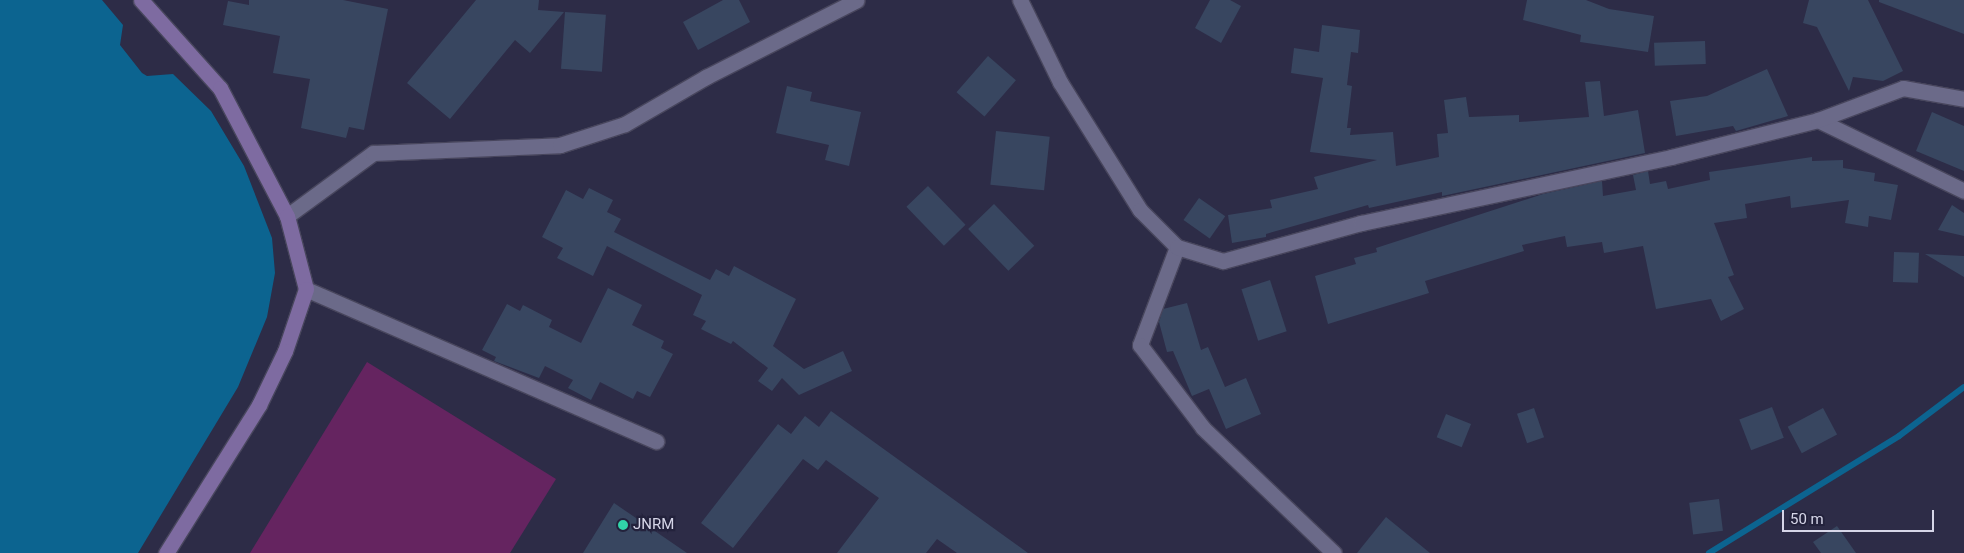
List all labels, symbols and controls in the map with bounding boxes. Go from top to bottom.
scale bar [1784,500,1936,532]
text: 50 m [1790,510,1824,528]
place label: JNRM [633,516,674,534]
marker: JNRM [617,519,629,531]

